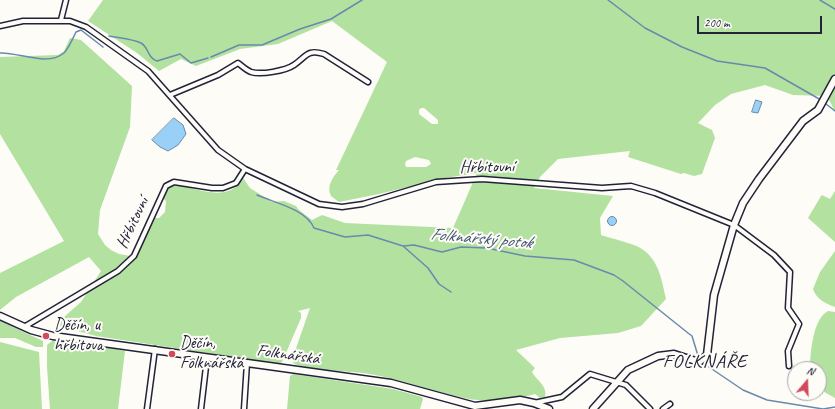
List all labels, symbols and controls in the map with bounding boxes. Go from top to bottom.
scale bar [699,8,824,34]
text: 200 m [704,15,730,31]
street label: Hřbitovní [460,158,514,178]
street label: Hřbitovní [112,194,154,252]
water label: Folknářský potok [430,224,532,254]
place label: Děčín, u hřbitova [54,316,103,356]
marker: Děčín, u hřbitova [41,331,51,341]
place label: Děčín, Folknářská [180,334,243,374]
street label: Folknářská [255,341,321,369]
marker: Děčín, Folknářská [167,349,177,359]
district label: FOLKNÁŘE [663,351,747,373]
north arrow [787,361,827,401]
text: N [805,363,816,378]

